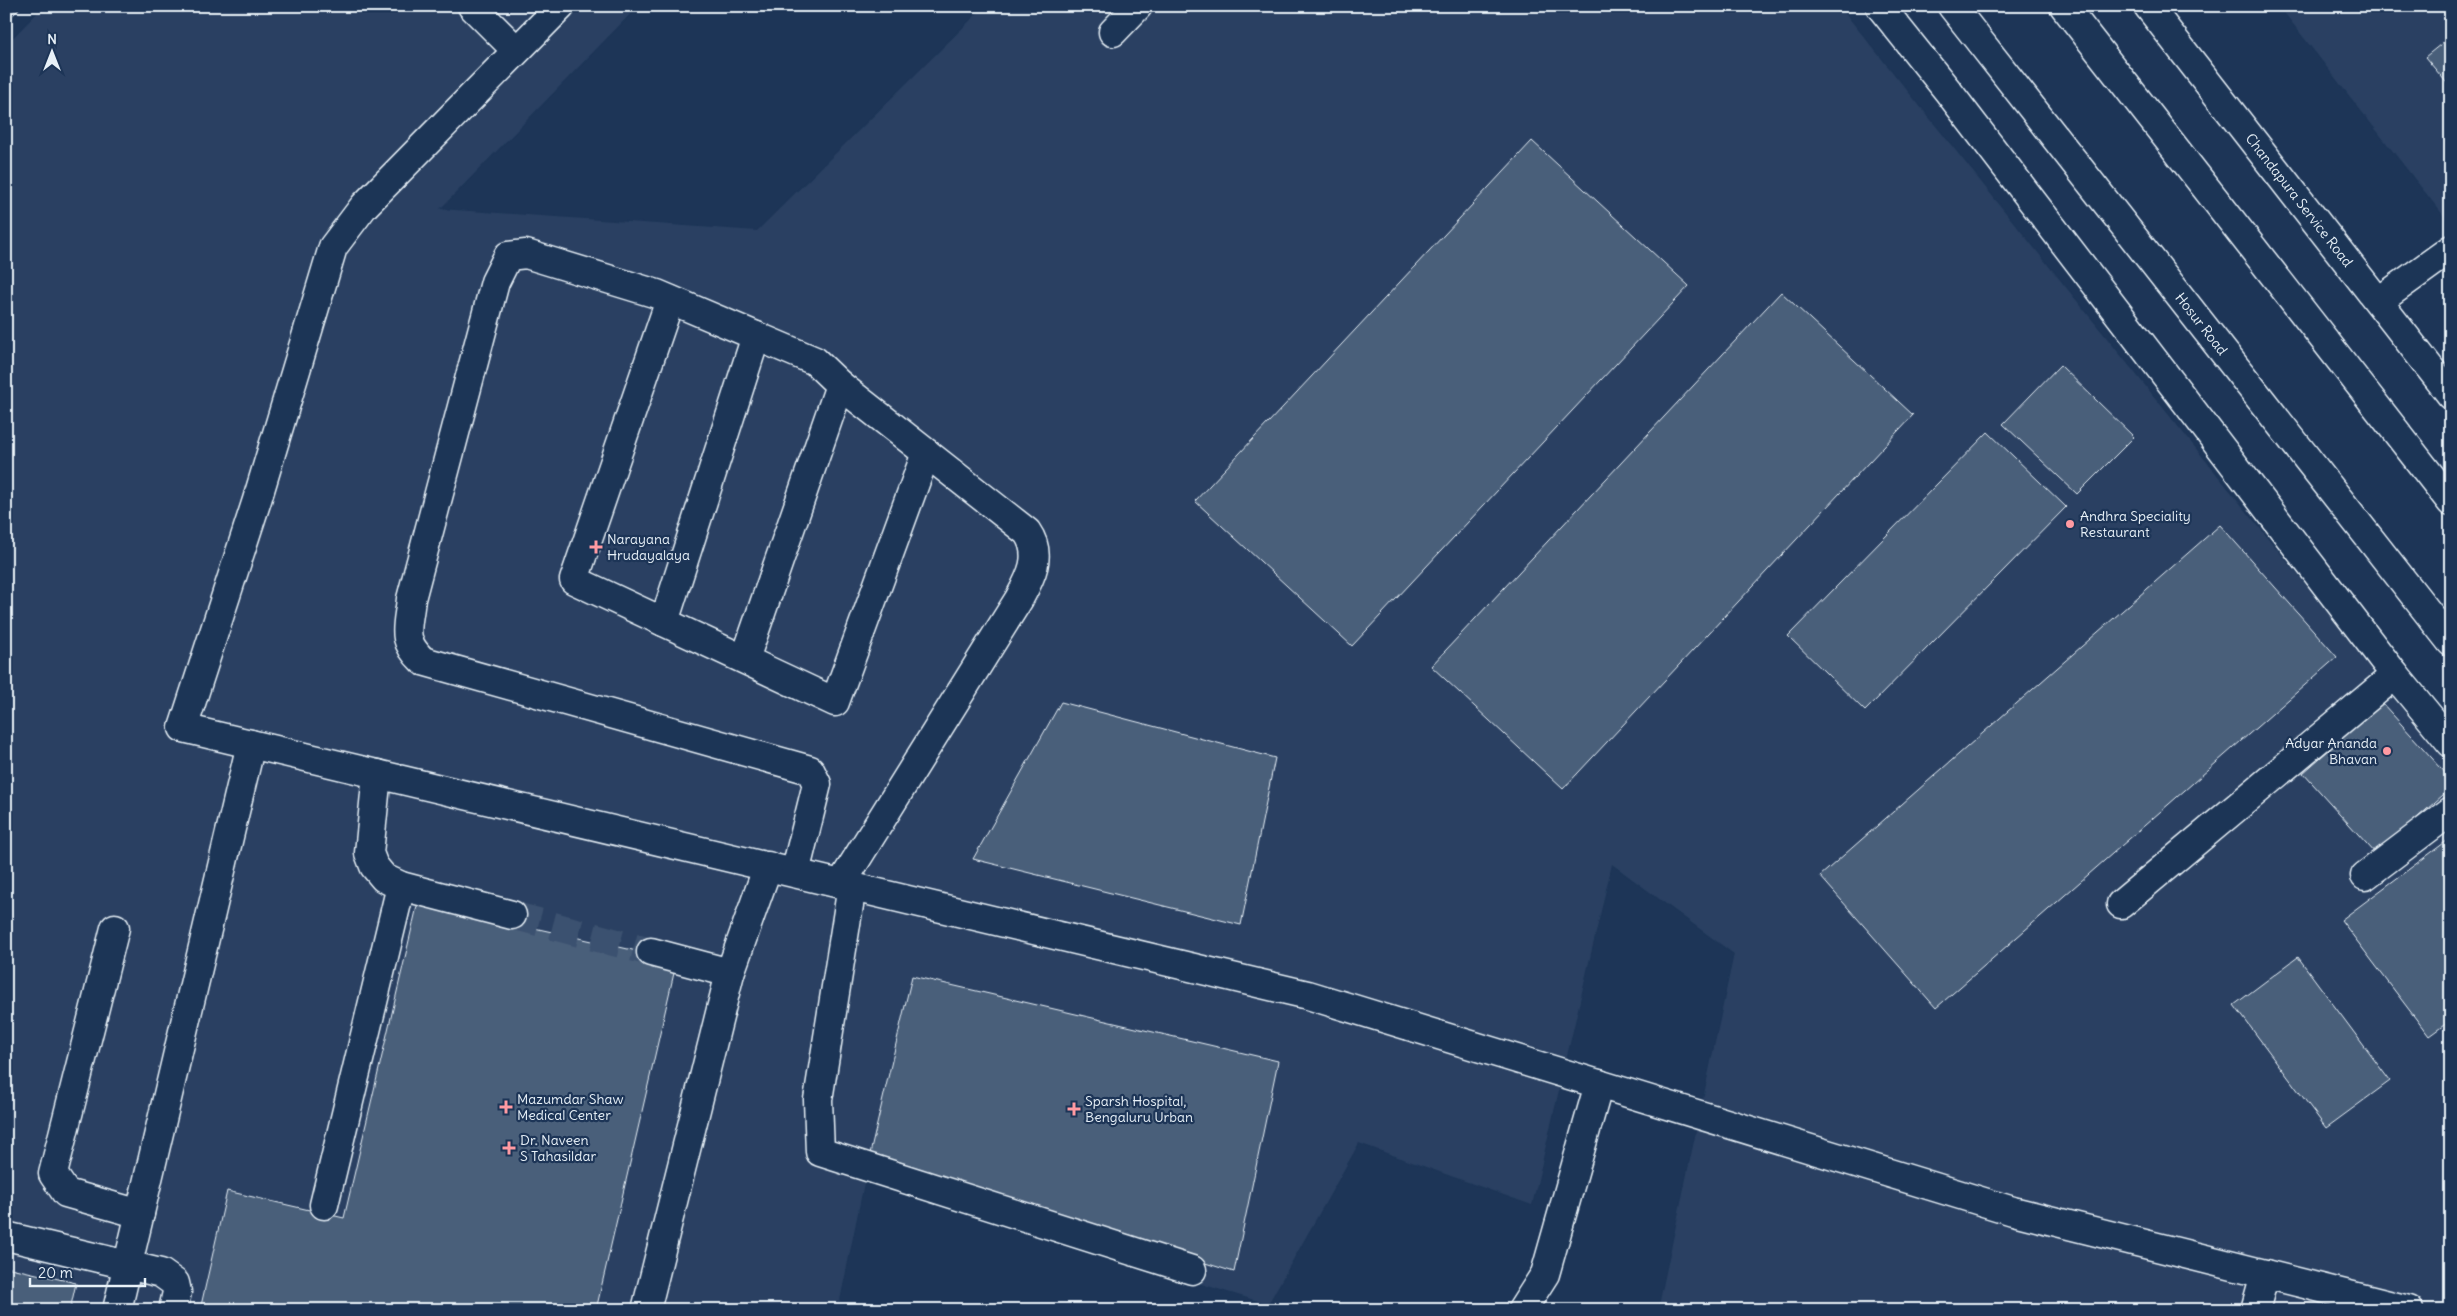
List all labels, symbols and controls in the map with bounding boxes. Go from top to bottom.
north arrow [28,28,78,78]
text: N [47,30,57,48]
street label: Chandapura Service Road [2242,130,2357,270]
street label: Hosur Road [2171,289,2231,359]
place label: Andhra Speciality Restaurant [2080,507,2191,541]
marker: Andhra Speciality Restaurant [2064,518,2076,530]
place label: Narayana Hrudayalaya [607,530,690,564]
marker: Narayana Hrudayalaya [589,540,603,554]
place label: Adyar Ananda Bhavan [2285,734,2377,768]
marker: Adyar Ananda Bhavan [2381,745,2393,757]
place label: Mazumdar Shaw Medical Center [517,1090,624,1124]
place label: Sparsh Hospital, Bengaluru Urban [1085,1092,1193,1126]
marker: Mazumdar Shaw Medical Center [499,1100,513,1114]
marker: Sparsh Hospital, Bengaluru Urban [1067,1102,1081,1116]
place label: Dr. Naveen S Tahasildar [520,1131,596,1165]
marker: Dr. Naveen S Tahasildar [502,1141,516,1155]
scale bar [30,1256,145,1288]
text: 20 m [38,1263,73,1282]

